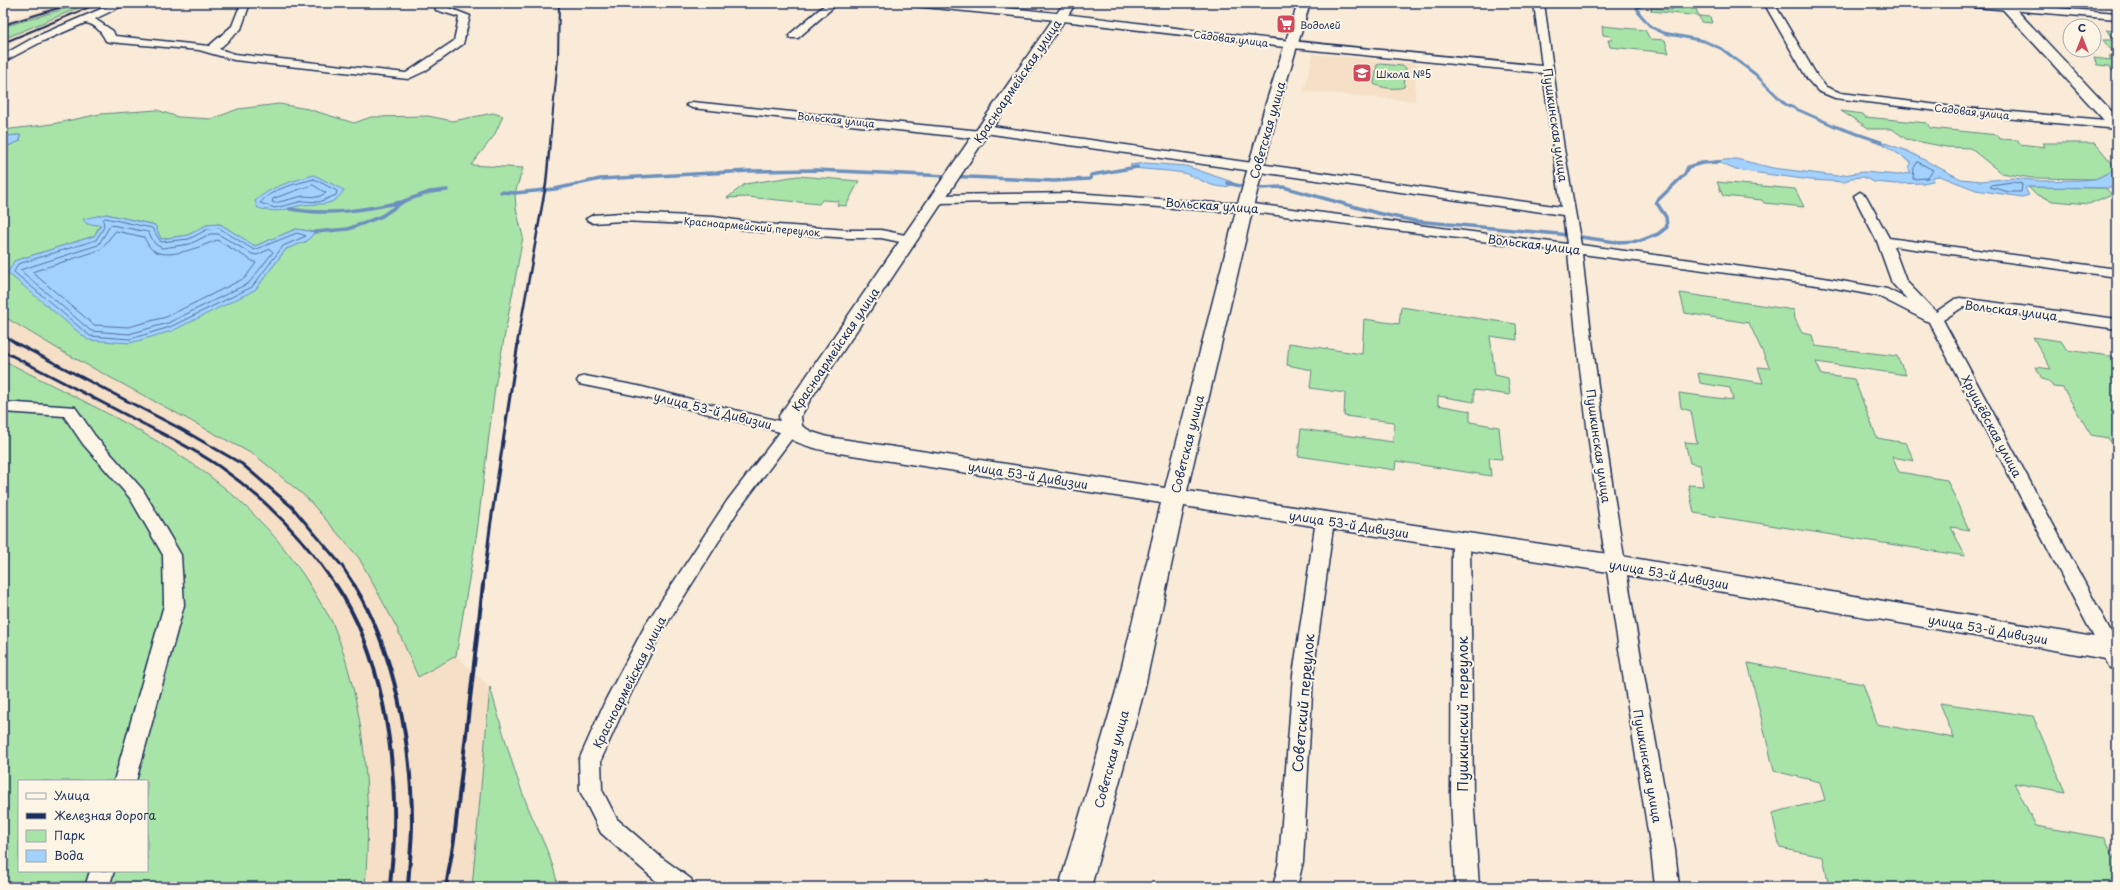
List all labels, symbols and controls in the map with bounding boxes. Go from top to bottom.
supermarket icon: Водолей [1275,13,1297,35]
street label: Красноармейская улица [969,15,1065,146]
place label: Водолей [1300,17,1341,32]
north arrow [2062,18,2102,58]
text: С [2078,19,2086,36]
street label: Садовая улица [1193,26,1270,50]
school or university icon: Школа №5 [1351,62,1373,84]
place label: Школа №5 [1376,66,1431,81]
street label: Пушкинская улица [1539,67,1573,184]
street label: Советская улица [1244,79,1290,181]
street label: Садовая улица [1934,100,2011,122]
street label: Вольская улица [796,107,876,131]
street label: Вольская улица [1165,193,1260,217]
street label: Красноармейский переулок [683,213,821,240]
street label: Вольская улица [1486,229,1582,259]
street label: Красноармейская улица [787,283,883,414]
street label: Вольская улица [1963,295,2059,325]
street label: Хрущёвская улица [1957,372,2027,481]
street label: улица 53-й Дивизии [652,387,774,433]
street label: Пушкинская улица [1582,388,1616,505]
street label: Советская улица [1166,393,1208,495]
street label: улица 53-й Дивизии [967,457,1089,493]
street label: улица 53-й Дивизии [1288,506,1410,542]
street label: улица 53-й Дивизии [1608,555,1730,593]
street label: улица 53-й Дивизии [1927,610,2049,648]
street label: Красноармейская улица [588,613,670,751]
street label: Советский переулок [1286,632,1320,773]
street label: Пушкинский переулок [1452,636,1473,792]
street label: Советская улица [1089,708,1133,810]
street label: Пушкинская улица [1629,708,1667,825]
legend [18,780,148,872]
text: Улица [54,786,90,804]
text: Железная дорога [54,806,157,824]
text: Парк [54,826,86,844]
text: Вода [54,846,84,864]

